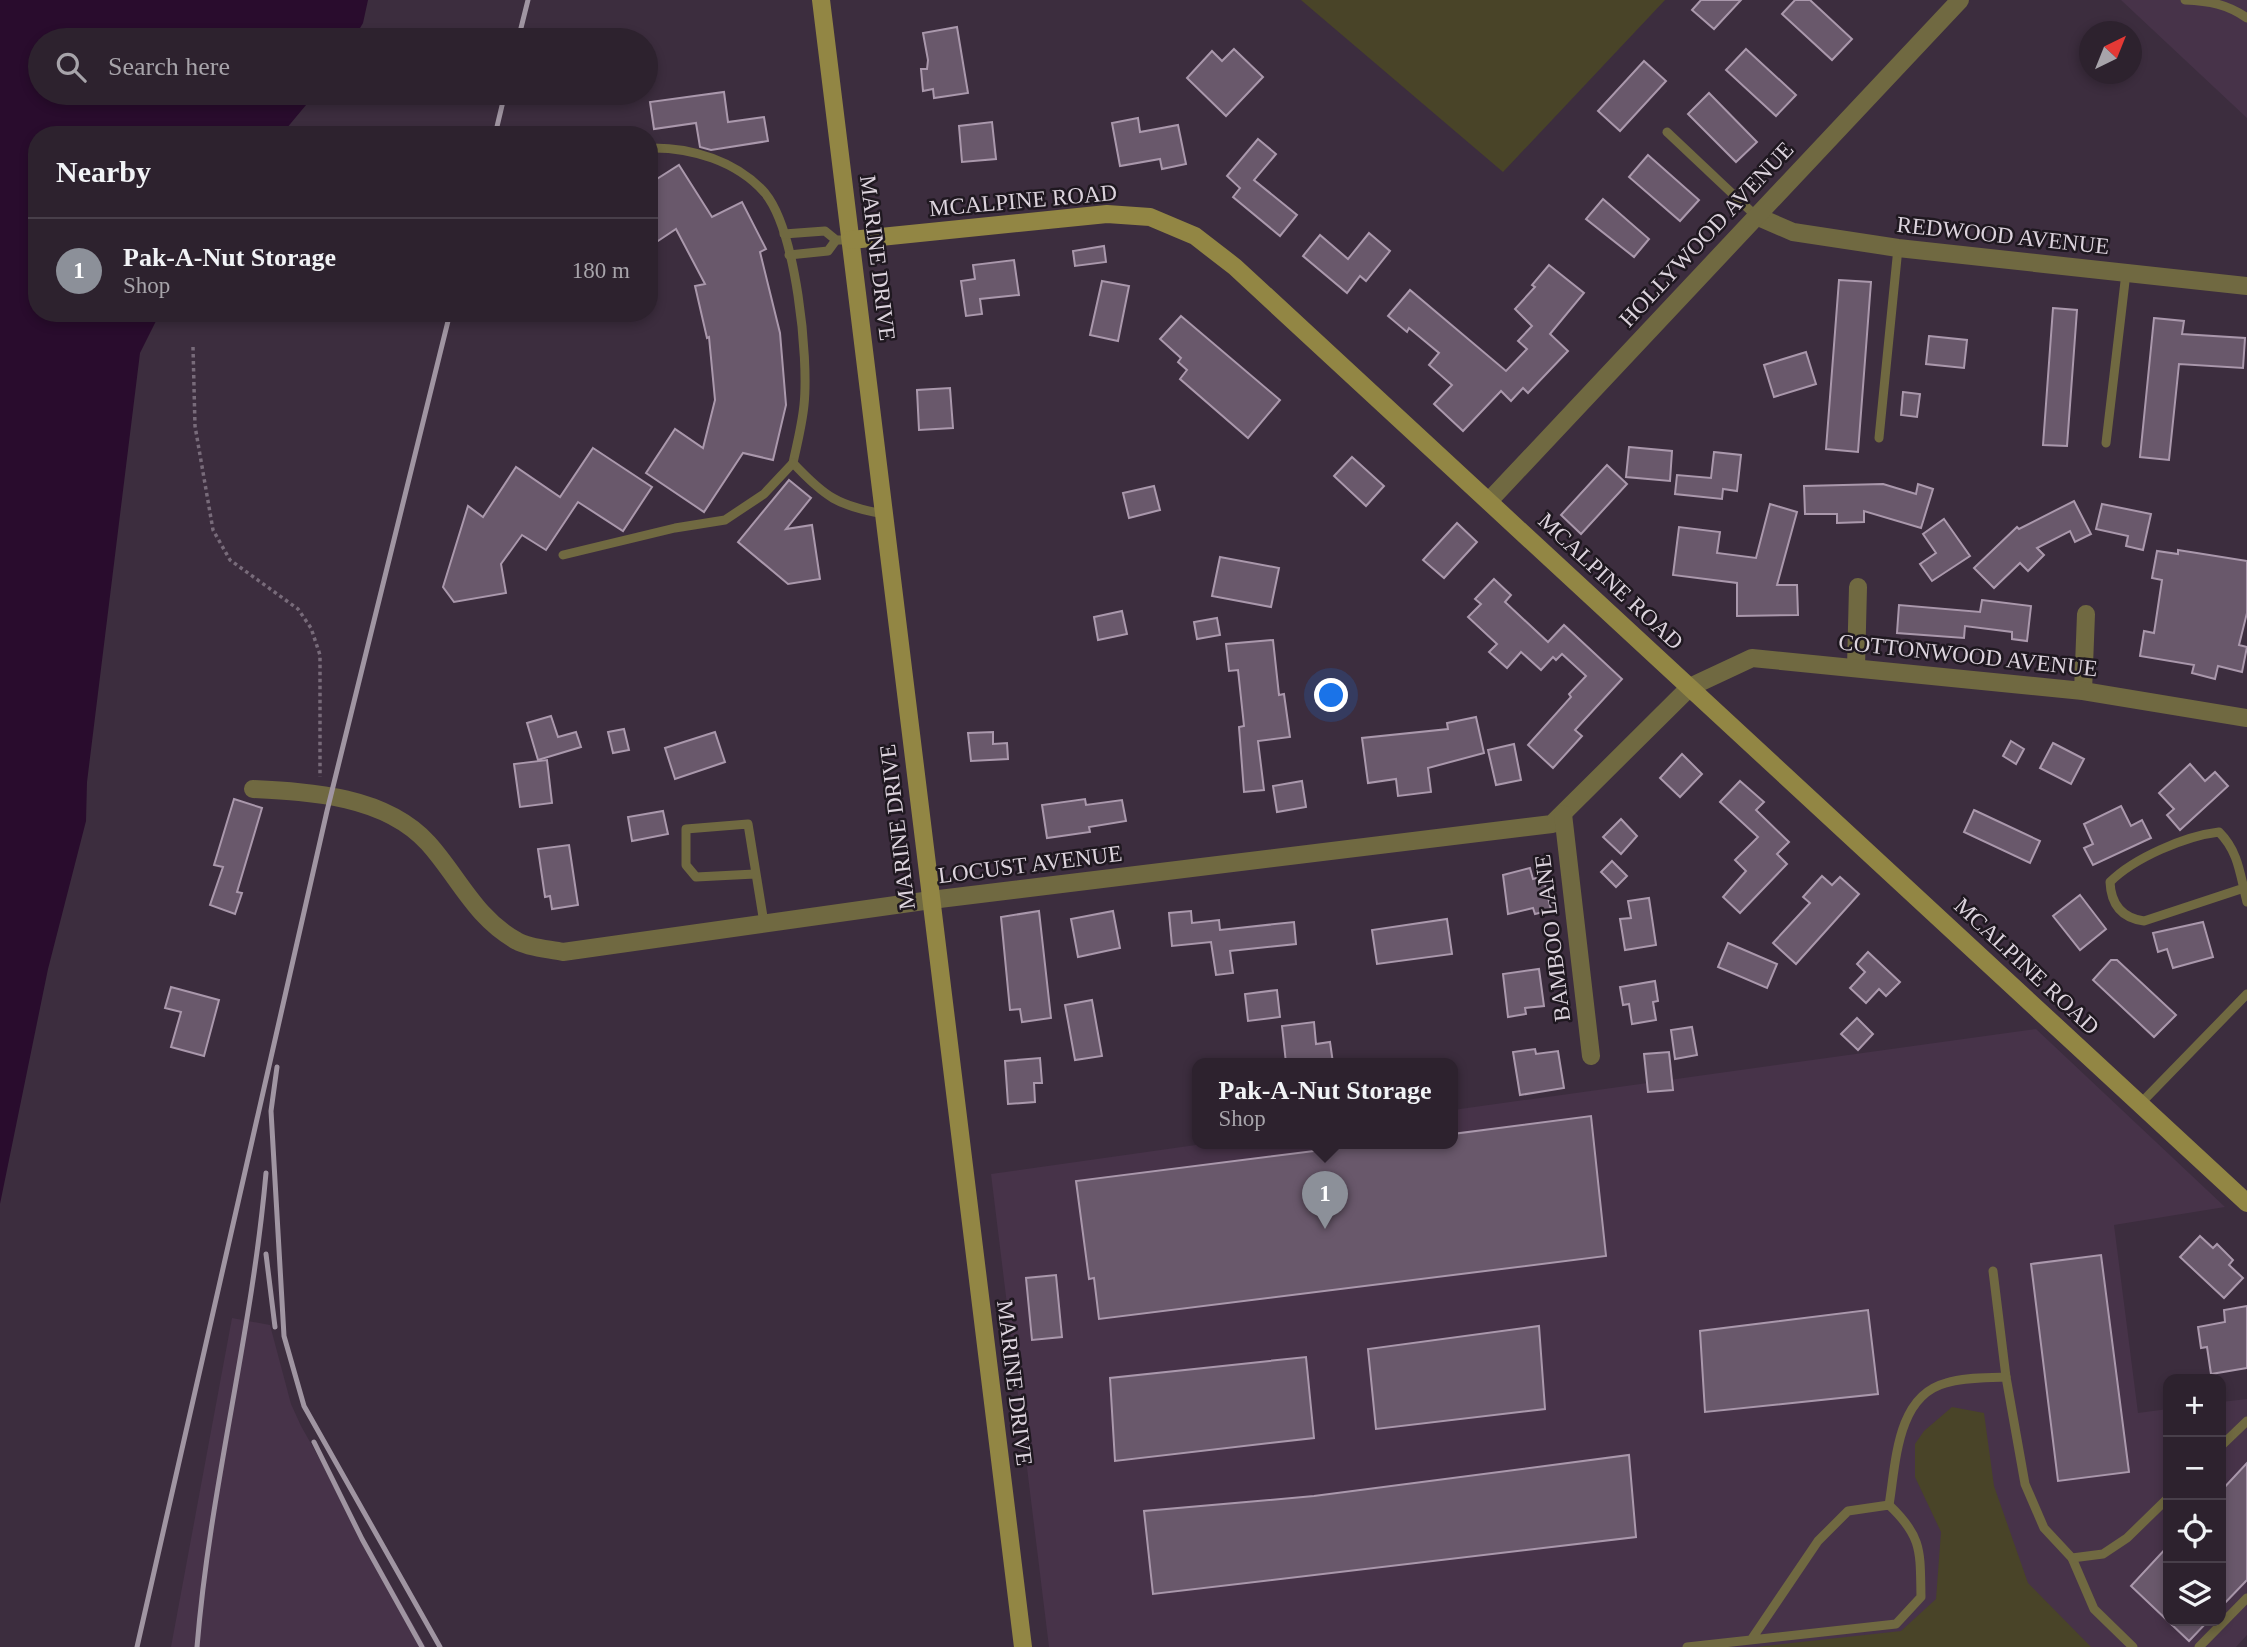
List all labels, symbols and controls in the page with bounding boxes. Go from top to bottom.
north arrow [2079,21,2142,84]
search box [28,28,658,105]
icon: search [52,48,90,86]
text: Search here [108,52,230,81]
street label: HOLLYWOOD AVENUE [1614,137,1798,332]
text: Nearby [56,155,151,188]
street label: MARINE DRIVE [855,174,900,342]
street label: MCALPINE ROAD [928,180,1118,221]
street label: REDWOOD AVENUE [1895,212,2110,259]
text: Pak-A-Nut Storage [123,243,336,272]
text: 1 [73,258,85,283]
text: 180 m [572,258,630,283]
text: Shop [123,273,170,298]
street label: MCALPINE ROAD [1533,508,1688,655]
street label: COTTONWOOD AVENUE [1837,629,2099,682]
your location [1314,678,1348,712]
street label: MARINE DRIVE [875,743,920,911]
street label: LOCUST AVENUE [937,841,1123,888]
street label: BAMBOO LANE [1530,853,1575,1023]
street label: MCALPINE ROAD [1949,893,2104,1040]
popup [1192,1058,1458,1149]
text: Pak-A-Nut Storage [1218,1076,1432,1105]
text: Shop [1218,1106,1266,1131]
pin: 1 [1302,1171,1348,1229]
street label: MARINE DRIVE [992,1299,1037,1467]
map controls [2163,1374,2226,1626]
button: + [2163,1374,2226,1437]
button: − [2163,1437,2226,1500]
button: locate [2163,1500,2226,1563]
button: layers [2163,1563,2226,1626]

